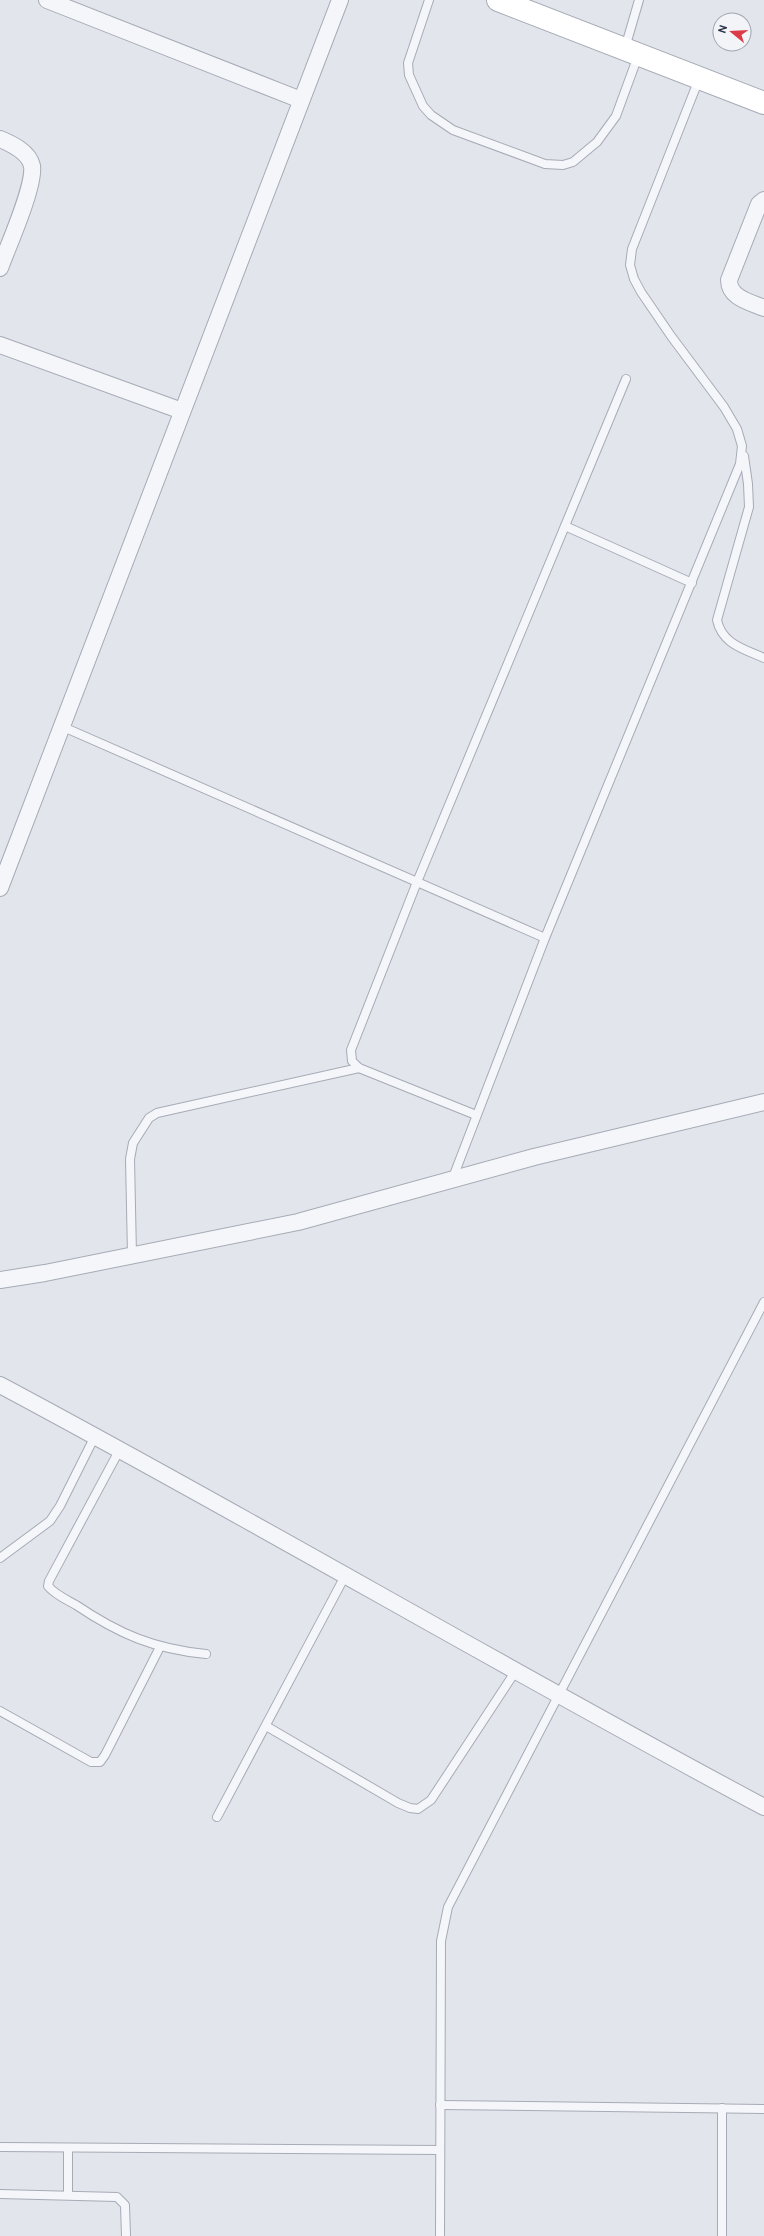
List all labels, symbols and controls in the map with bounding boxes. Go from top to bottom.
north arrow [712,12,752,52]
text: N [716,23,731,35]

